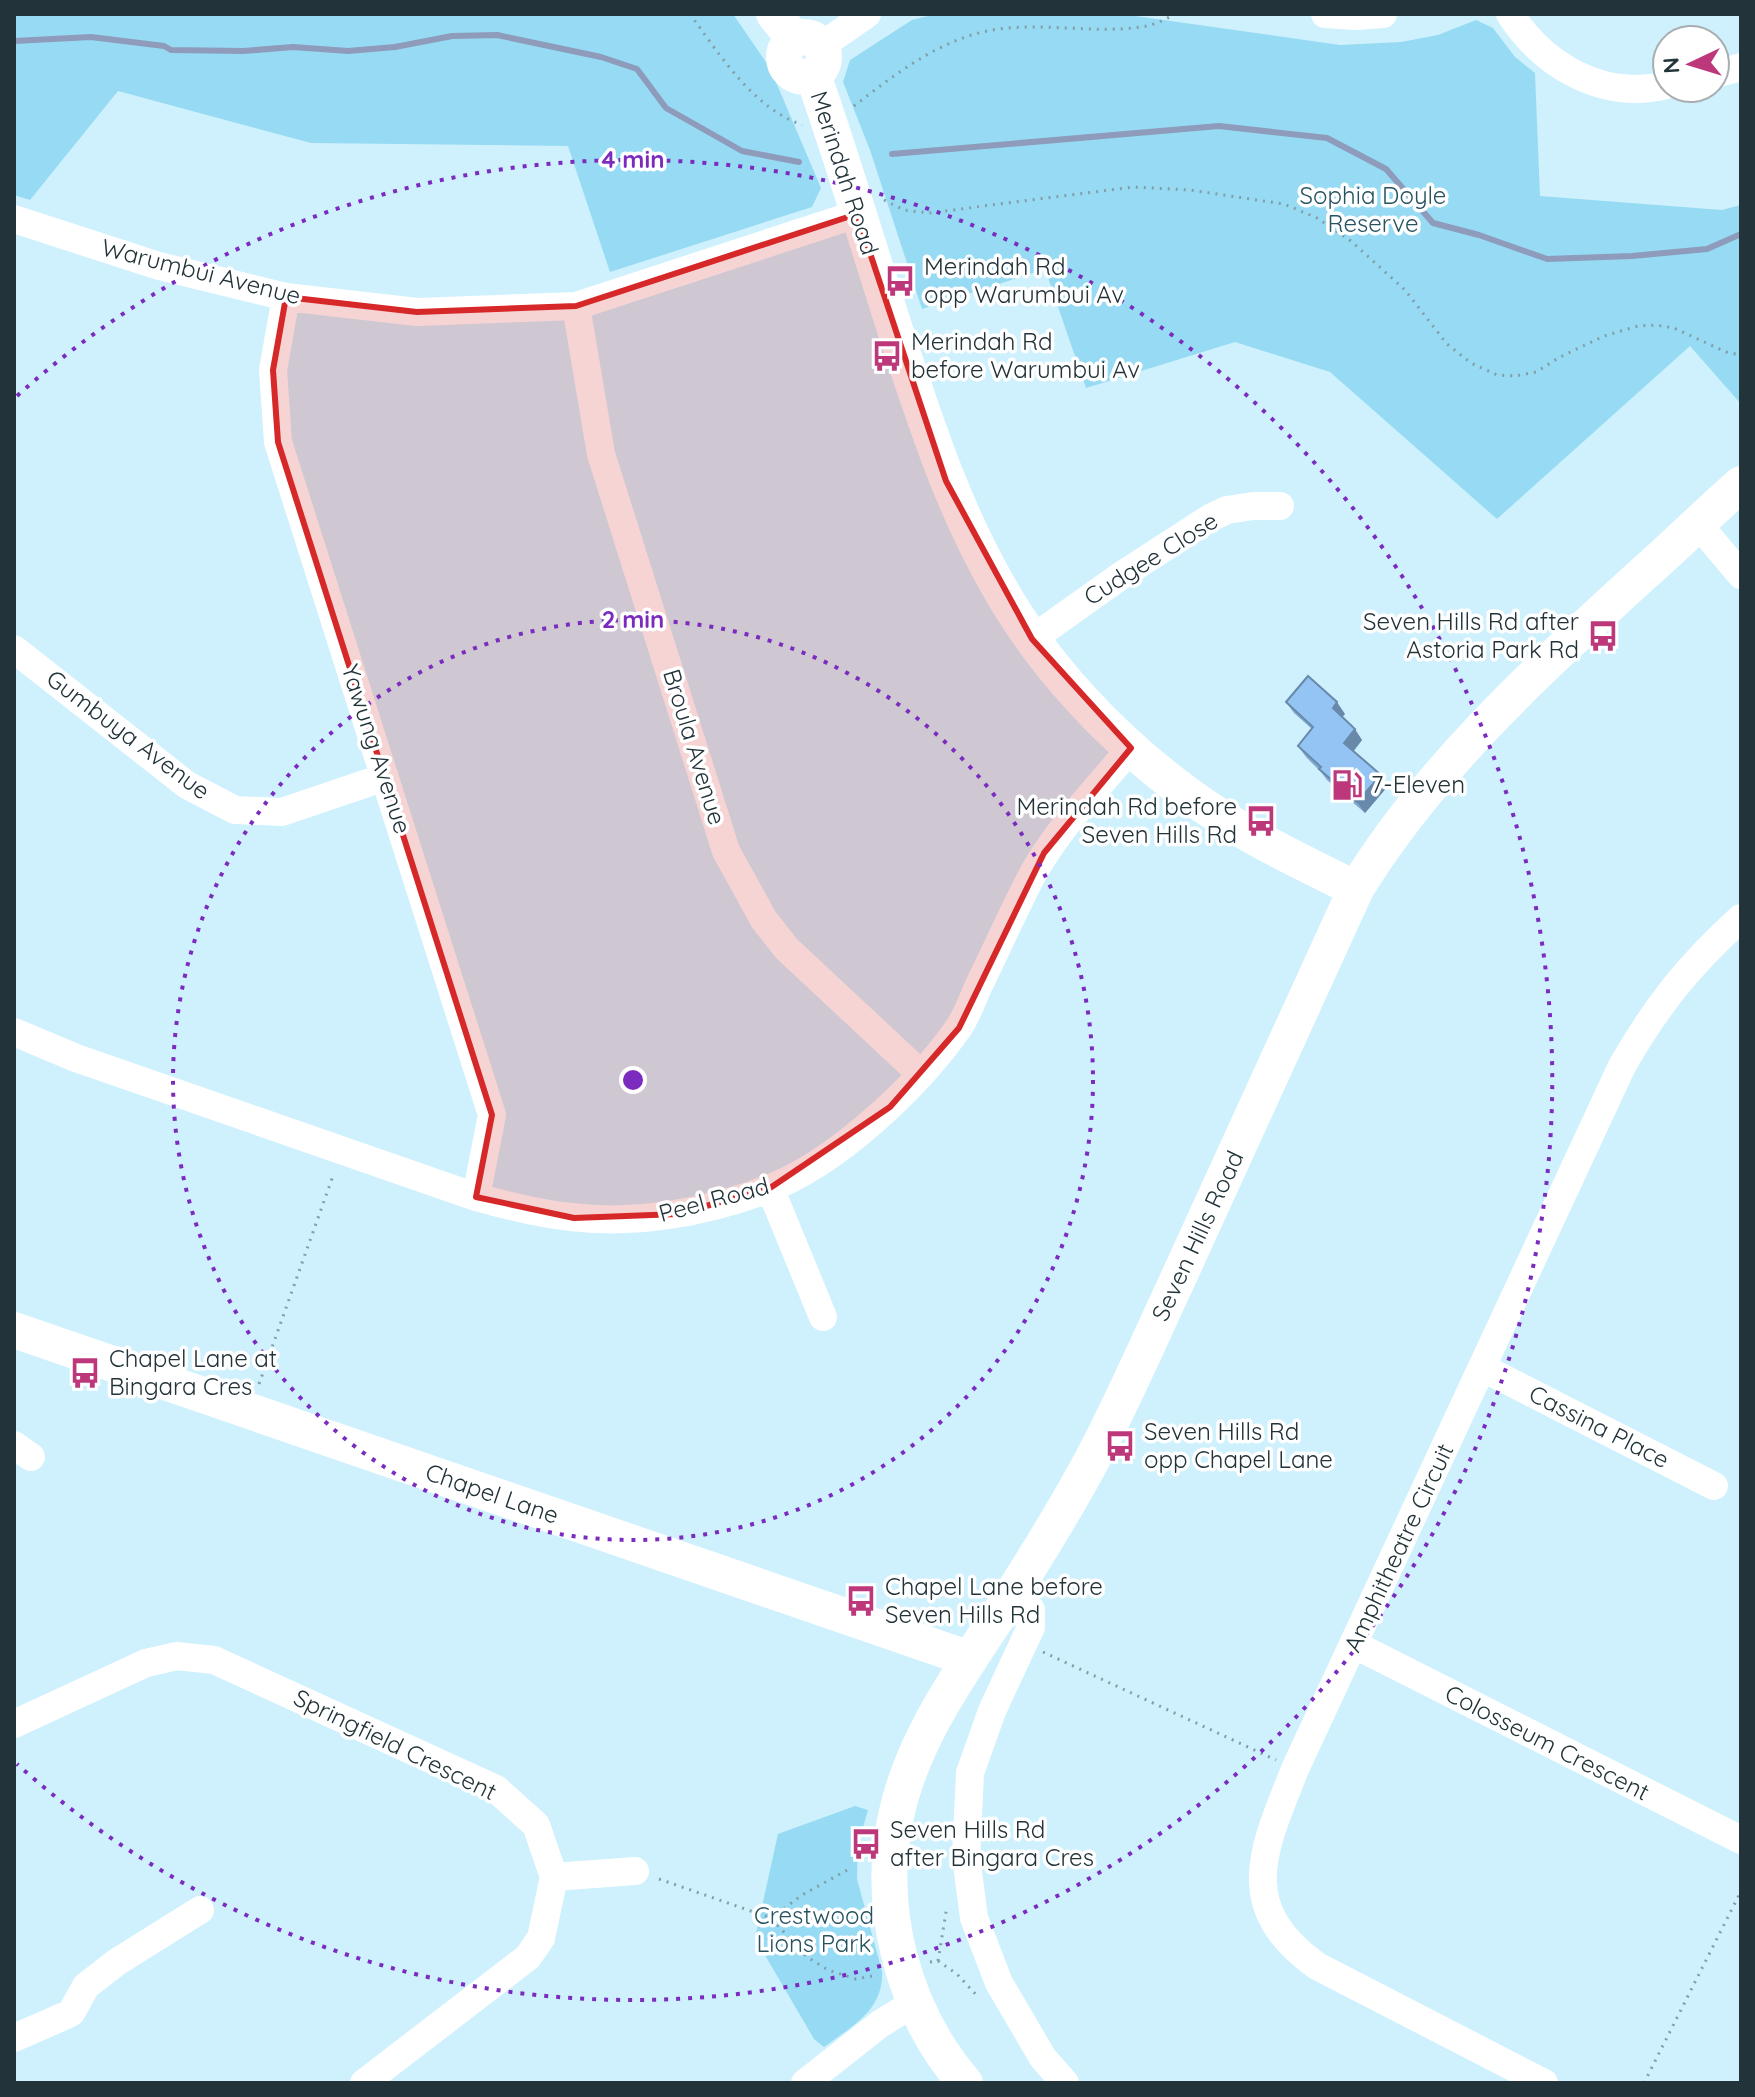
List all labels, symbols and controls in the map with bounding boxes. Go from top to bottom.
north arrow [1651,24,1731,104]
text: N [1657,56,1686,74]
street label: Merindah Road [804,87,886,258]
text: 4 min [602,144,664,174]
park label: Sophia Doyle Reserve [1300,180,1446,238]
street label: Warumbui Avenue [99,232,304,310]
place label: Merindah Rd opp Warumbui Av [924,251,1124,309]
bus stop icon: Merindah Rd opp Warumbui Av [883,264,917,298]
place label: Merindah Rd before Warumbui Av [911,326,1140,384]
bus stop icon: Merindah Rd before Warumbui Av [870,339,904,373]
street label: Cudgee Close [1078,505,1223,611]
text: 2 min [602,604,664,634]
place label: Seven Hills Rd after Astoria Park Rd [1363,606,1579,664]
bus stop icon: Seven Hills Rd after Astoria Park Rd [1586,619,1620,653]
street label: Yawung Avenue [335,660,418,837]
street label: Gumbuya Avenue [41,663,216,806]
street label: Broula Avenue [657,665,733,828]
fuel station icon: 7-Eleven [1330,768,1364,802]
place label: 7-Eleven [1371,769,1465,799]
place label: Merindah Rd before Seven Hills Rd [1016,791,1237,849]
bus stop icon: Merindah Rd before Seven Hills Rd [1244,804,1278,838]
centre of rings [619,1066,647,1094]
street label: Seven Hills Road [1145,1146,1250,1325]
street label: Peel Road [655,1170,772,1228]
place label: Chapel Lane at Bingara Cres [109,1343,277,1401]
bus stop icon: Chapel Lane at Bingara Cres [68,1356,102,1390]
street label: Cassina Place [1524,1378,1675,1474]
place label: Seven Hills Rd opp Chapel Lane [1144,1416,1333,1474]
bus stop icon: Seven Hills Rd opp Chapel Lane [1103,1429,1137,1463]
street label: Amphitheatre Circuit [1337,1439,1460,1657]
street label: Chapel Lane [422,1456,563,1530]
place label: Chapel Lane before Seven Hills Rd [885,1571,1103,1629]
bus stop icon: Chapel Lane before Seven Hills Rd [844,1584,878,1618]
street label: Colosseum Crescent [1440,1678,1655,1807]
street label: Springfield Crescent [289,1682,502,1806]
place label: Seven Hills Rd after Bingara Cres [890,1814,1094,1872]
bus stop icon: Seven Hills Rd after Bingara Cres [849,1827,883,1861]
park label: Crestwood Lions Park [754,1900,874,1958]

